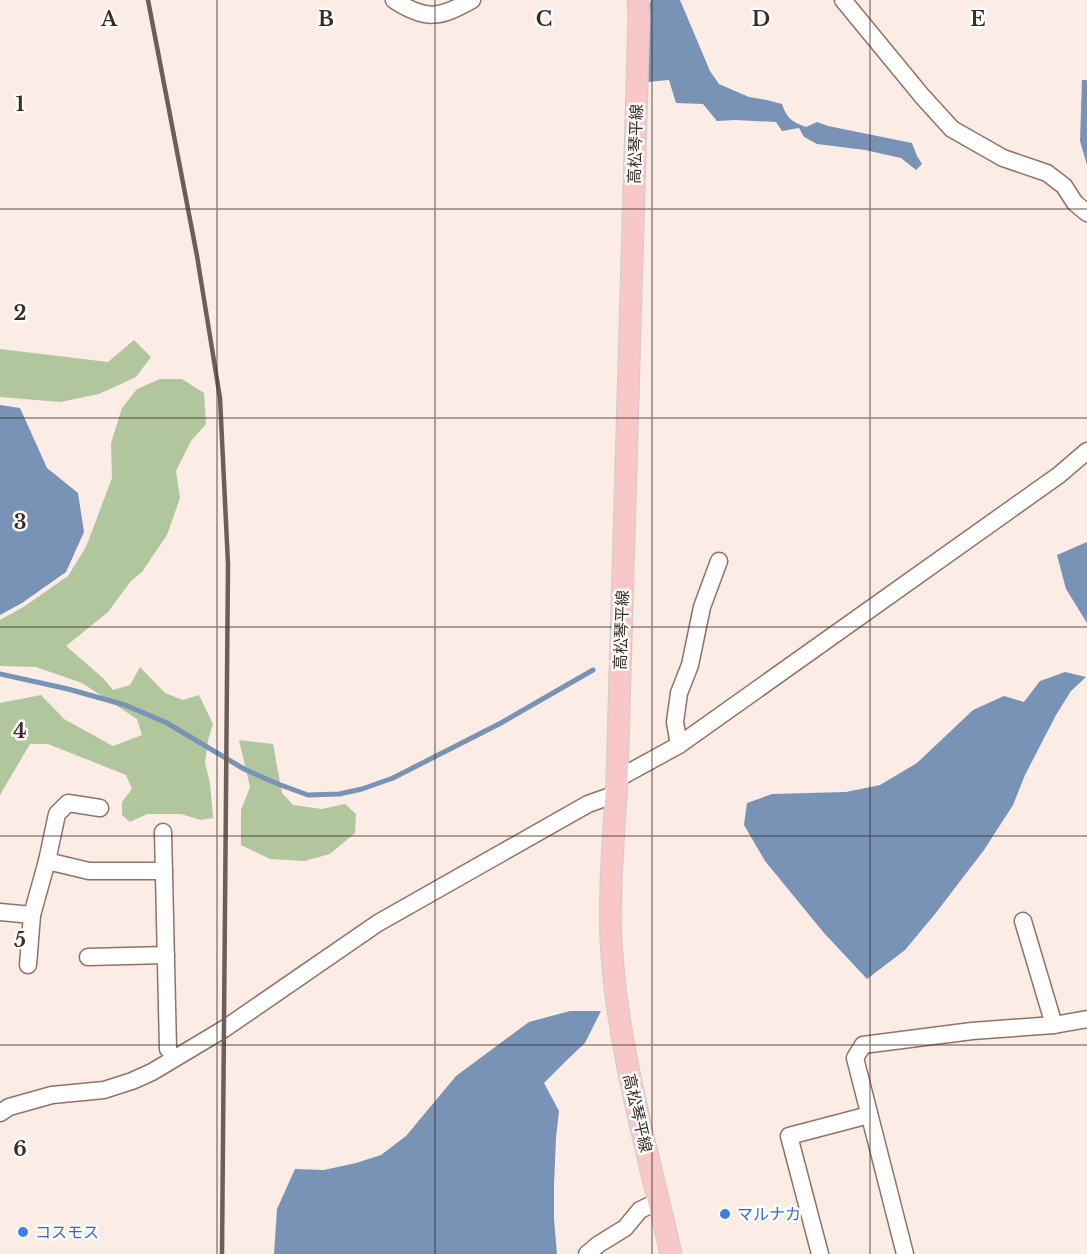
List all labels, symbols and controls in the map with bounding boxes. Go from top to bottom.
text: A [100,7,118,31]
text: B [318,7,334,31]
text: C [536,7,552,31]
text: D [752,7,770,31]
text: E [970,7,986,31]
text: 1 [16,92,25,116]
street label: 高松琴平線 [624,104,646,184]
text: 2 [13,301,27,325]
text: 3 [14,510,26,534]
street label: 高松琴平線 [610,590,632,670]
text: 4 [13,719,27,743]
text: 5 [14,928,26,952]
street label: 高松琴平線 [619,1072,657,1154]
text: 6 [13,1137,27,1161]
place label: マルナカ [737,1204,801,1224]
marker: マルナカ [718,1207,732,1221]
place label: コスモス [35,1222,99,1242]
marker: コスモス [16,1225,30,1239]

